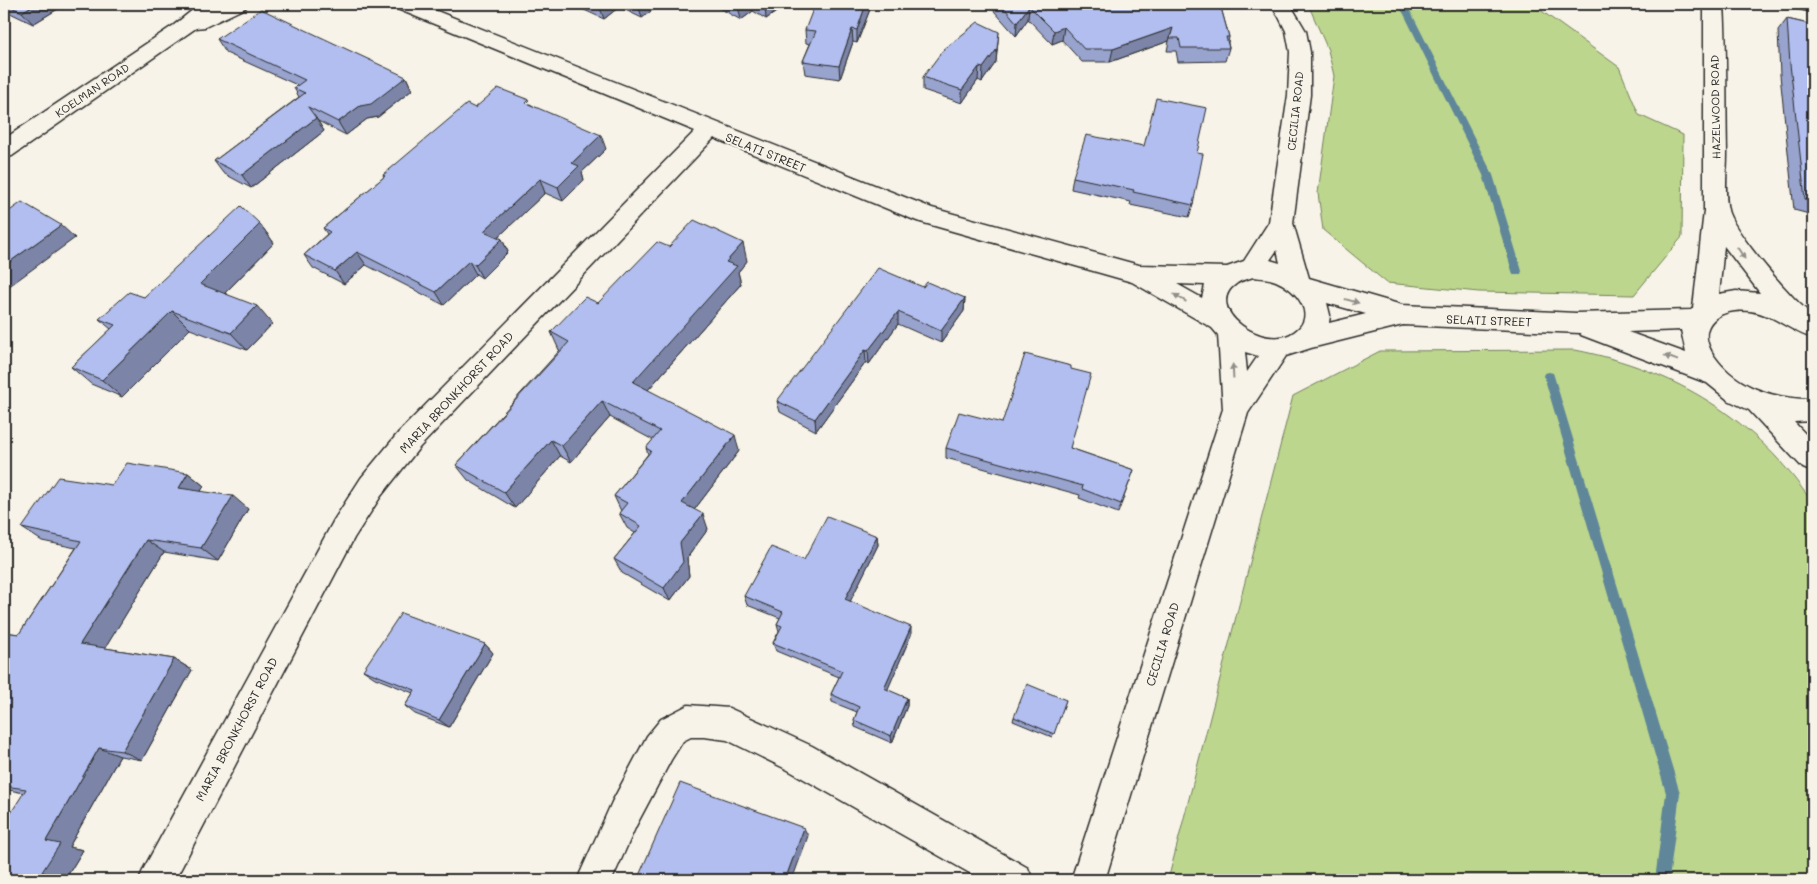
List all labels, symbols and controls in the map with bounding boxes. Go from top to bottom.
street label: HAZELWOOD ROAD [1707,55,1723,159]
street label: KOELMAN ROAD [52,60,132,120]
street label: CECILIA ROAD [1283,71,1307,151]
street label: SELATI STREET [723,129,809,176]
one-way arrow [1736,246,1745,260]
one-way arrow [1173,293,1186,302]
one-way arrow [1344,297,1359,305]
street label: SELATI STREET [1446,311,1532,329]
street label: MARIA BRONKHORST ROAD [395,328,517,456]
one-way arrow [1664,354,1678,362]
one-way arrow [1229,362,1237,378]
street label: CECILIA ROAD [1142,600,1182,688]
street label: MARIA BRONKHORST ROAD [191,654,281,804]

